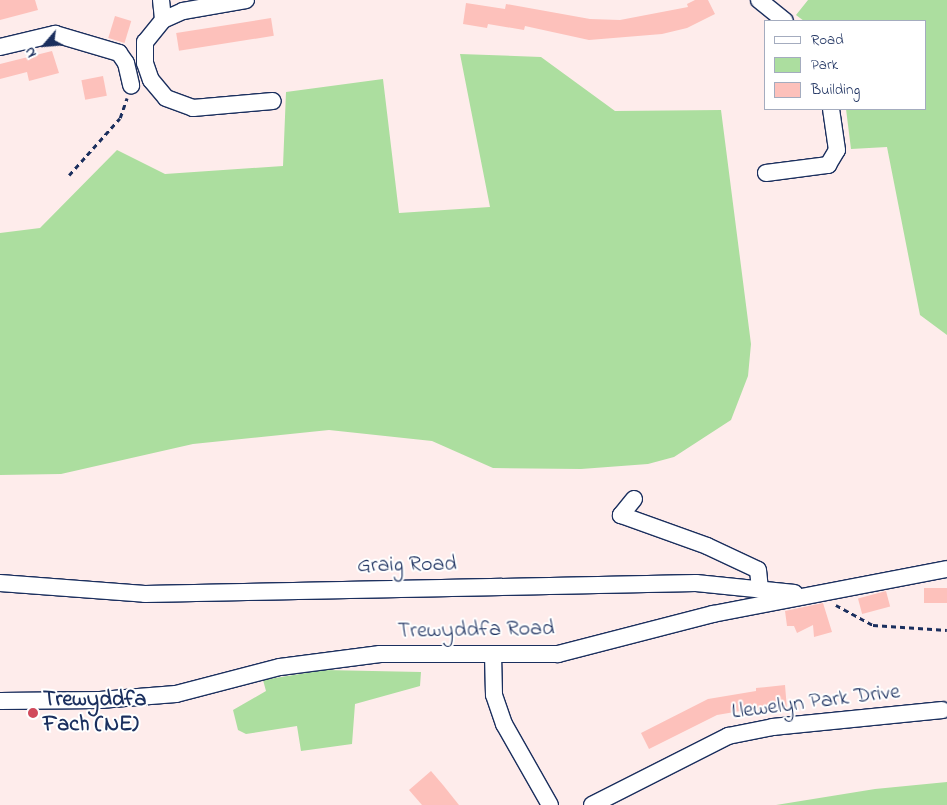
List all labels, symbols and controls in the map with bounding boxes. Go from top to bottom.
north arrow [20,20,70,70]
legend [764,20,927,110]
text: Road [811,29,844,51]
text: N [20,43,43,61]
text: Park [811,54,838,76]
text: Building [811,79,860,101]
street label: Graig Road [357,552,457,580]
street label: Trewyddfa Road [397,616,555,646]
street label: Llewelyn Park Drive [730,680,902,726]
place label: Trewyddfa Fach (NE) [43,687,146,738]
marker: Trewyddfa Fach (NE) [27,707,39,719]

